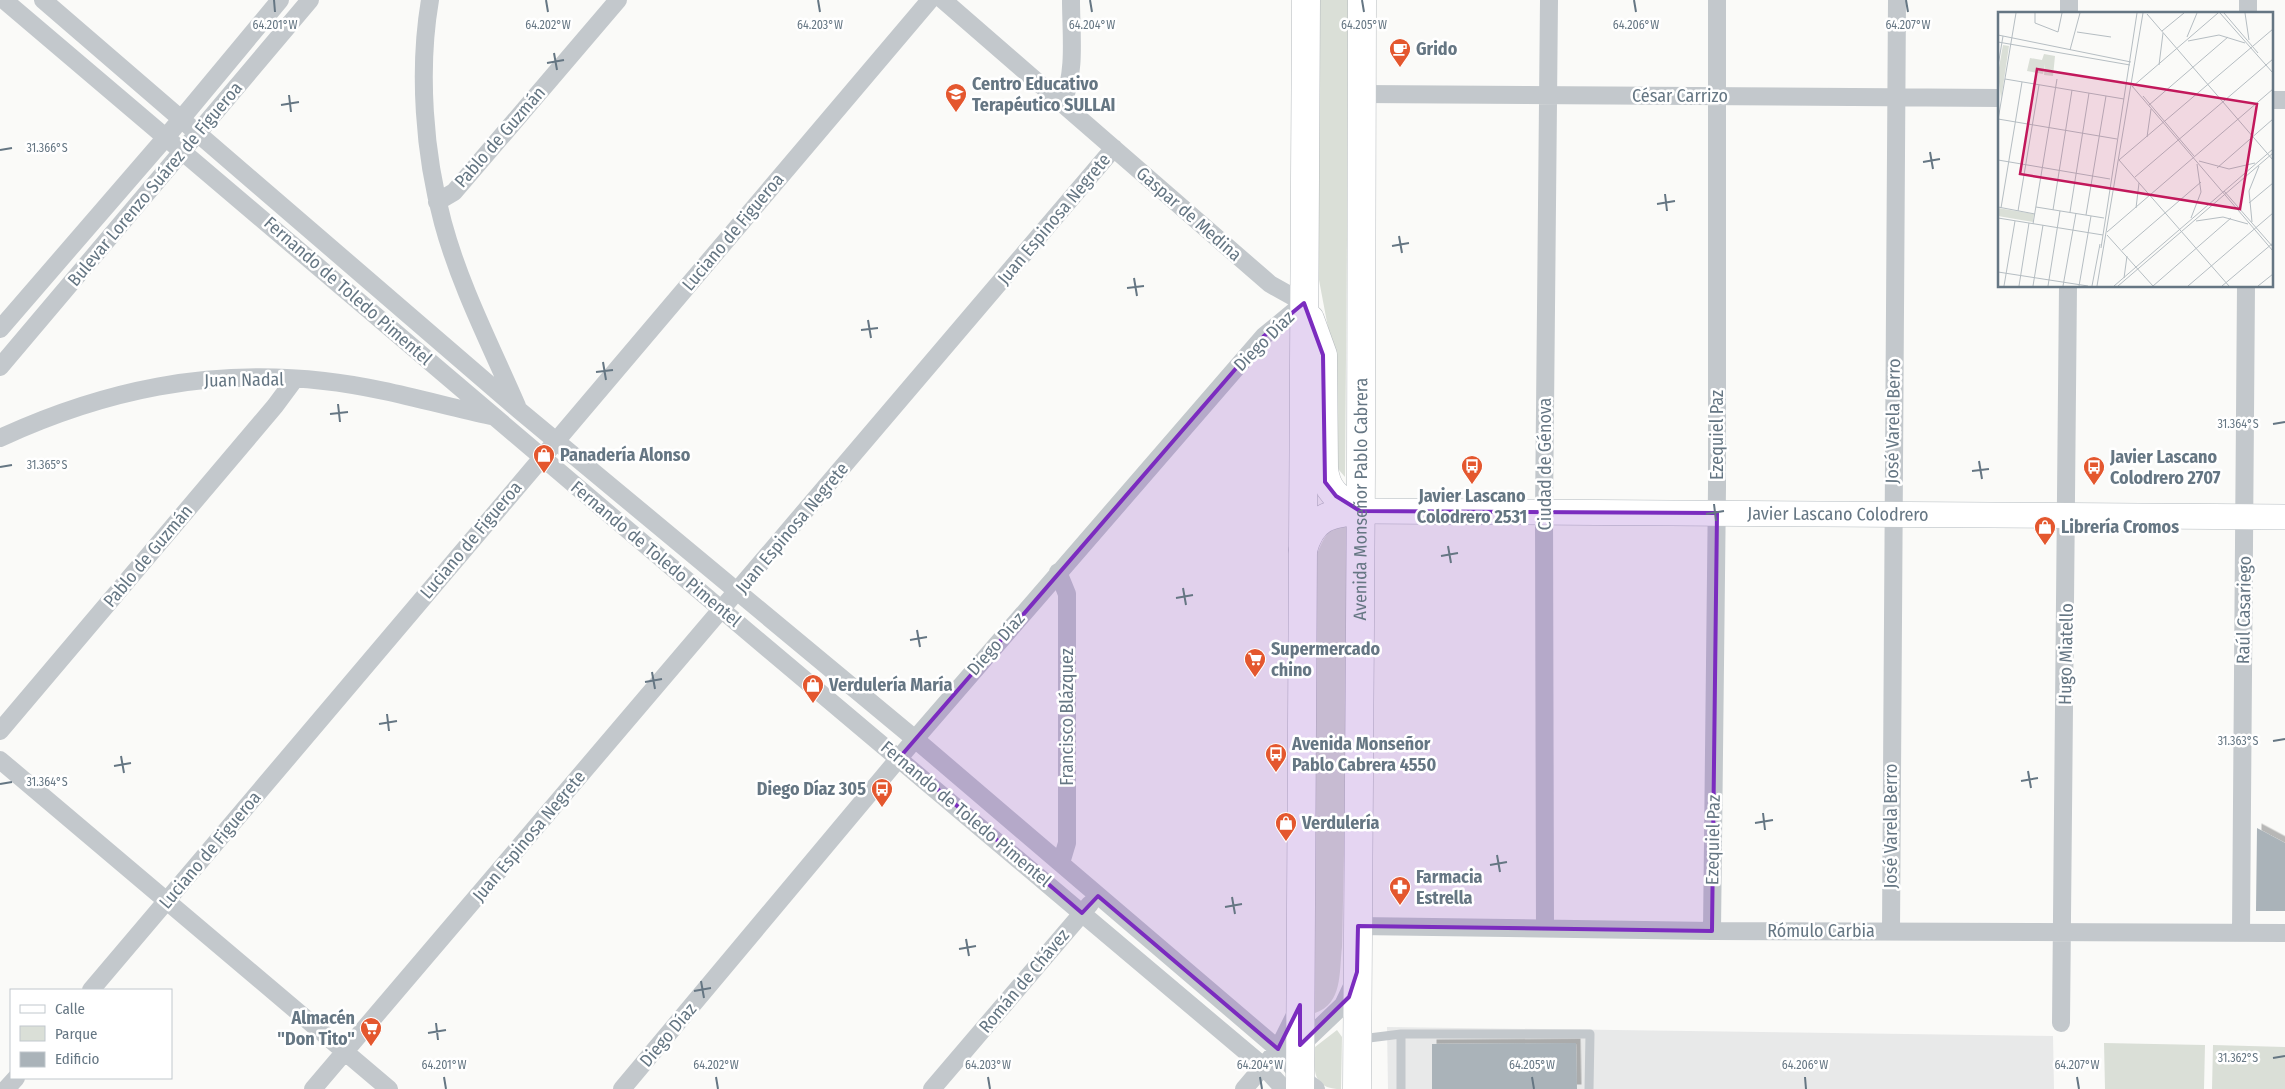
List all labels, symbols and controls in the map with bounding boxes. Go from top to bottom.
inset map [1998,12,2272,288]
text: 64.201°W [253,18,297,32]
text: 64.202°W [525,18,571,32]
text: 64.203°W [797,18,843,32]
text: 64.204°W [1069,18,1115,32]
text: 64.205°W [1341,18,1387,32]
text: 64.206°W [1613,18,1659,32]
text: 64.207°W [1885,18,1931,32]
cafe icon: Grido [1388,37,1412,68]
place label: Grido [1416,38,1458,60]
place label: Centro Educativo Terapéutico SULLAI [972,73,1115,116]
street label: Bulevar Lorenzo Suárez de Figueroa [63,77,247,291]
street label: Pablo de Guzmán [450,82,550,192]
school or university icon: Centro Educativo Terapéutico SULLAI [944,82,968,113]
street label: César Carrizo [1632,85,1728,107]
text: 31.366°S [26,141,68,155]
street label: Juan Espinosa Negrete [993,149,1115,289]
street label: Gaspar de Medina [1132,162,1246,266]
street label: Luciano de Figueroa [677,169,789,295]
street label: Fernando de Toledo Pimentel [259,212,437,370]
street label: Diego Díaz [1229,306,1299,376]
street label: José Varela Berro [1881,358,1905,484]
street label: Juan Nadal [204,368,284,392]
street label: Avenida Monseñor Pablo Cabrera [1349,377,1372,621]
street label: Ezequiel Paz [1706,390,1728,480]
street label: Ciudad de Génova [1534,397,1556,530]
text: 31.364°S [2217,417,2259,431]
shop icon: Panadería Alonso [532,443,556,474]
place label: Panadería Alonso [560,444,691,466]
place label: Javier Lascano Colodrero 2707 [2109,446,2221,489]
bus stop icon: Javier Lascano Colodrero 2531 [1460,454,1484,485]
bus stop icon: Javier Lascano Colodrero 2707 [2082,455,2106,486]
text: 31.365°S [27,458,67,472]
street label: Juan Espinosa Negrete [731,458,853,598]
street label: Fernando de Toledo Pimentel [566,476,746,632]
street label: Luciano de Figueroa [415,477,527,603]
place label: Javier Lascano Colodrero 2531 [1417,485,1527,528]
street label: Pablo de Guzmán [99,500,197,612]
street label: Javier Lascano Colodrero [1747,503,1929,526]
shop icon: Librería Cromos [2033,515,2057,546]
place label: Librería Cromos [2061,516,2179,538]
street label: Raúl Casariego [2232,556,2256,664]
street label: Hugo Miatello [2054,603,2078,705]
street label: Diego Díaz [963,608,1029,680]
place label: Supermercado chino [1271,638,1381,681]
supermarket icon: Supermercado chino [1243,647,1267,678]
street label: Francisco Blázquez [1056,648,1078,786]
shop icon: Verdulería María [801,673,825,704]
place label: Verdulería María [828,674,952,696]
place label: Avenida Monseñor Pablo Cabrera 4550 [1291,733,1436,776]
text: 31.363°S [2218,734,2258,748]
street label: Fernando de Toledo Pimentel [876,736,1056,892]
bus stop icon: Avenida Monseñor Pablo Cabrera 4550 [1264,742,1288,773]
street label: José Varela Berro [1880,763,1902,889]
street label: Juan Espinosa Negrete [468,766,590,906]
text: 31.364°S [26,775,68,789]
bus stop icon: Diego Díaz 305 [870,777,894,808]
place label: Diego Díaz 305 [757,778,866,800]
street label: Luciano de Figueroa [154,787,266,913]
street label: Ezequiel Paz [1701,795,1725,885]
shop icon: Verdulería [1274,811,1298,842]
place label: Verdulería [1301,812,1380,834]
place label: Farmacia Estrella [1416,866,1483,909]
pharmacy icon: Farmacia Estrella [1388,875,1412,906]
street label: Rómulo Carbia [1767,920,1875,942]
street label: Román de Chávez [974,925,1074,1037]
legend [10,989,172,1079]
street label: Diego Díaz [635,999,701,1071]
text: Calle [55,1000,85,1018]
place label: Almacén "Don Tito" [277,1007,355,1050]
supermarket icon: Almacén "Don Tito" [359,1016,383,1047]
text: Parque [55,1025,98,1043]
text: Edificio [55,1050,100,1068]
text: 31.362°S [2218,1051,2258,1065]
text: 64.201°W [422,1058,466,1072]
text: 64.202°W [693,1058,739,1072]
text: 64.203°W [965,1058,1011,1072]
text: 64.204°W [1237,1058,1283,1072]
text: 64.205°W [1509,1058,1555,1072]
text: 64.206°W [1782,1058,1828,1072]
text: 64.207°W [2054,1058,2100,1072]

